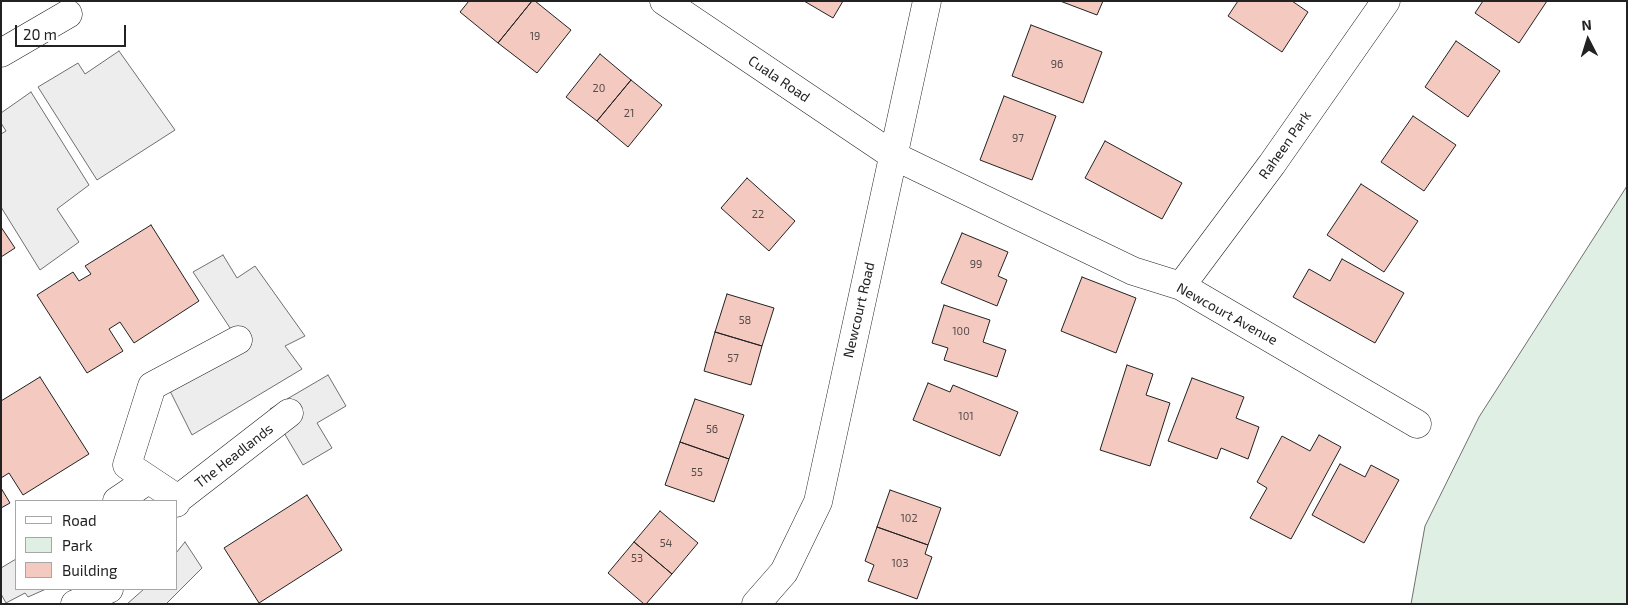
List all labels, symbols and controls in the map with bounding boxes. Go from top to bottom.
scale bar [18,15,129,47]
north arrow [1563,15,1613,65]
text: N [1581,16,1592,33]
text: 20 m [23,25,57,43]
house number: 19 [530,29,540,43]
street label: Cuala Road [745,52,813,106]
house number: 96 [1051,57,1063,71]
house number: 20 [593,81,605,95]
house number: 21 [624,106,634,120]
street label: Raheen Park [1255,108,1315,182]
house number: 97 [1012,131,1024,145]
house number: 22 [752,207,764,221]
house number: 99 [970,257,982,271]
street label: Newcourt Road [840,260,878,360]
street label: Newcourt Avenue [1174,279,1280,349]
house number: 58 [739,313,751,327]
house number: 100 [952,324,970,338]
house number: 57 [727,351,739,365]
house number: 101 [958,409,974,423]
street label: The Headlands [192,420,276,492]
house number: 56 [706,422,718,436]
house number: 55 [691,465,703,479]
legend [15,500,178,590]
text: Road [62,511,97,529]
house number: 102 [900,511,918,525]
text: Park [62,536,93,554]
house number: 54 [660,536,672,550]
house number: 53 [631,551,643,565]
house number: 103 [891,556,909,570]
text: Building [62,561,117,579]

